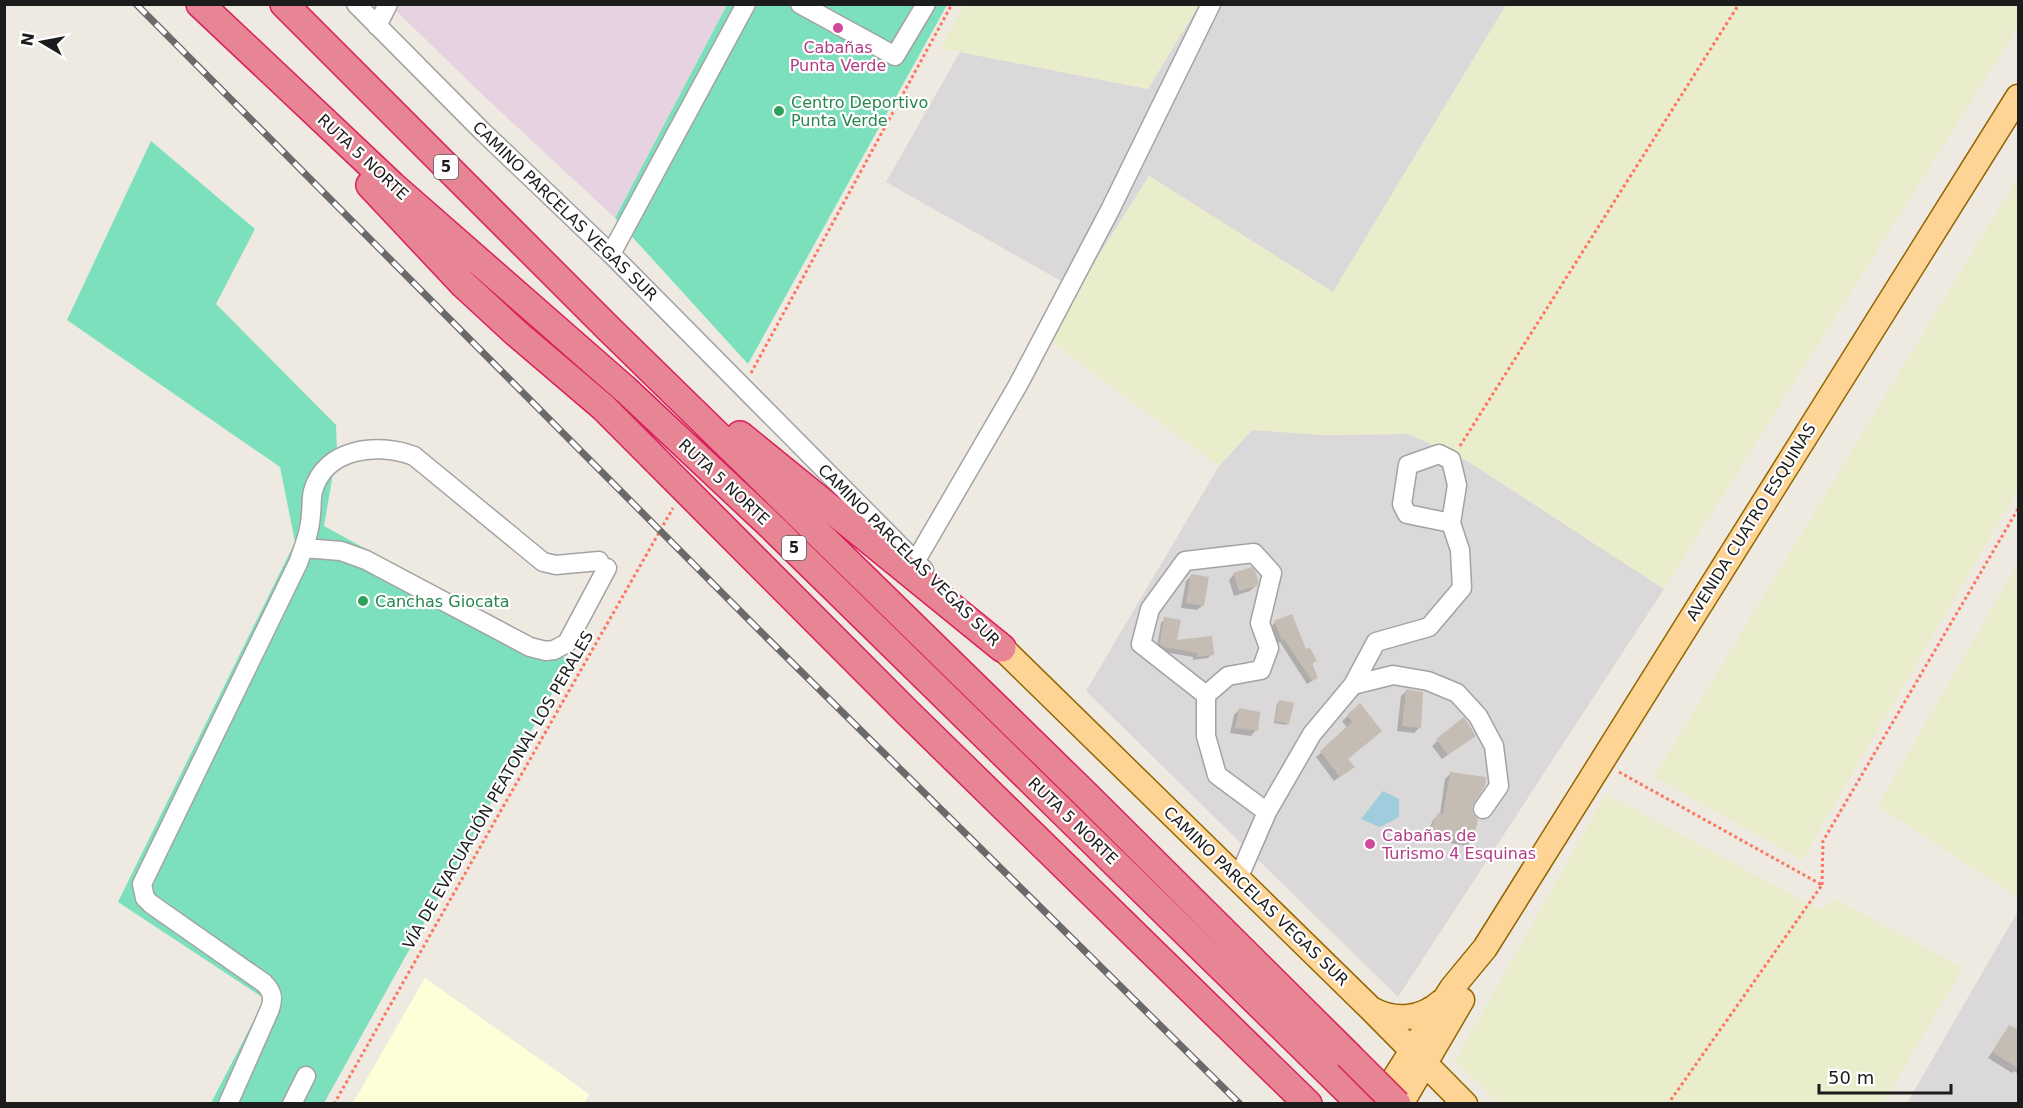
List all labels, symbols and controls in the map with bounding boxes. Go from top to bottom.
north arrow [12,12,72,72]
marker: Cabañas Punta Verde [831,21,845,35]
text: N [17,31,38,48]
place label: Cabañas Punta Verde [790,38,886,75]
place label: Centro Deportivo Punta Verde [791,93,928,130]
marker: Centro Deportivo Punta Verde [772,104,786,118]
street label: RUTA 5 NORTE [314,110,412,204]
street label: CAMINO PARCELAS VEGAS SUR [469,117,661,305]
road number: 5 [434,155,458,179]
street label: AVENIDA CUATRO ESQUINAS [1682,420,1820,624]
street label: RUTA 5 NORTE [675,435,773,529]
street label: CAMINO PARCELAS VEGAS SUR [814,460,1004,650]
road number: 5 [782,536,806,560]
place label: Canchas Giocata [375,592,510,611]
marker: Canchas Giocata [356,594,370,608]
street label: VÍA DE EVACUACIÓN PEATONAL LOS PERALES [399,628,597,952]
street label: RUTA 5 NORTE [1024,774,1122,868]
street label: CAMINO PARCELAS VEGAS SUR [1160,802,1352,990]
place label: Cabañas de Turismo 4 Esquinas [1381,826,1536,863]
marker: Cabañas de Turismo 4 Esquinas [1363,837,1377,851]
scale bar [1819,1057,1951,1095]
text: 50 m [1828,1067,1874,1088]

